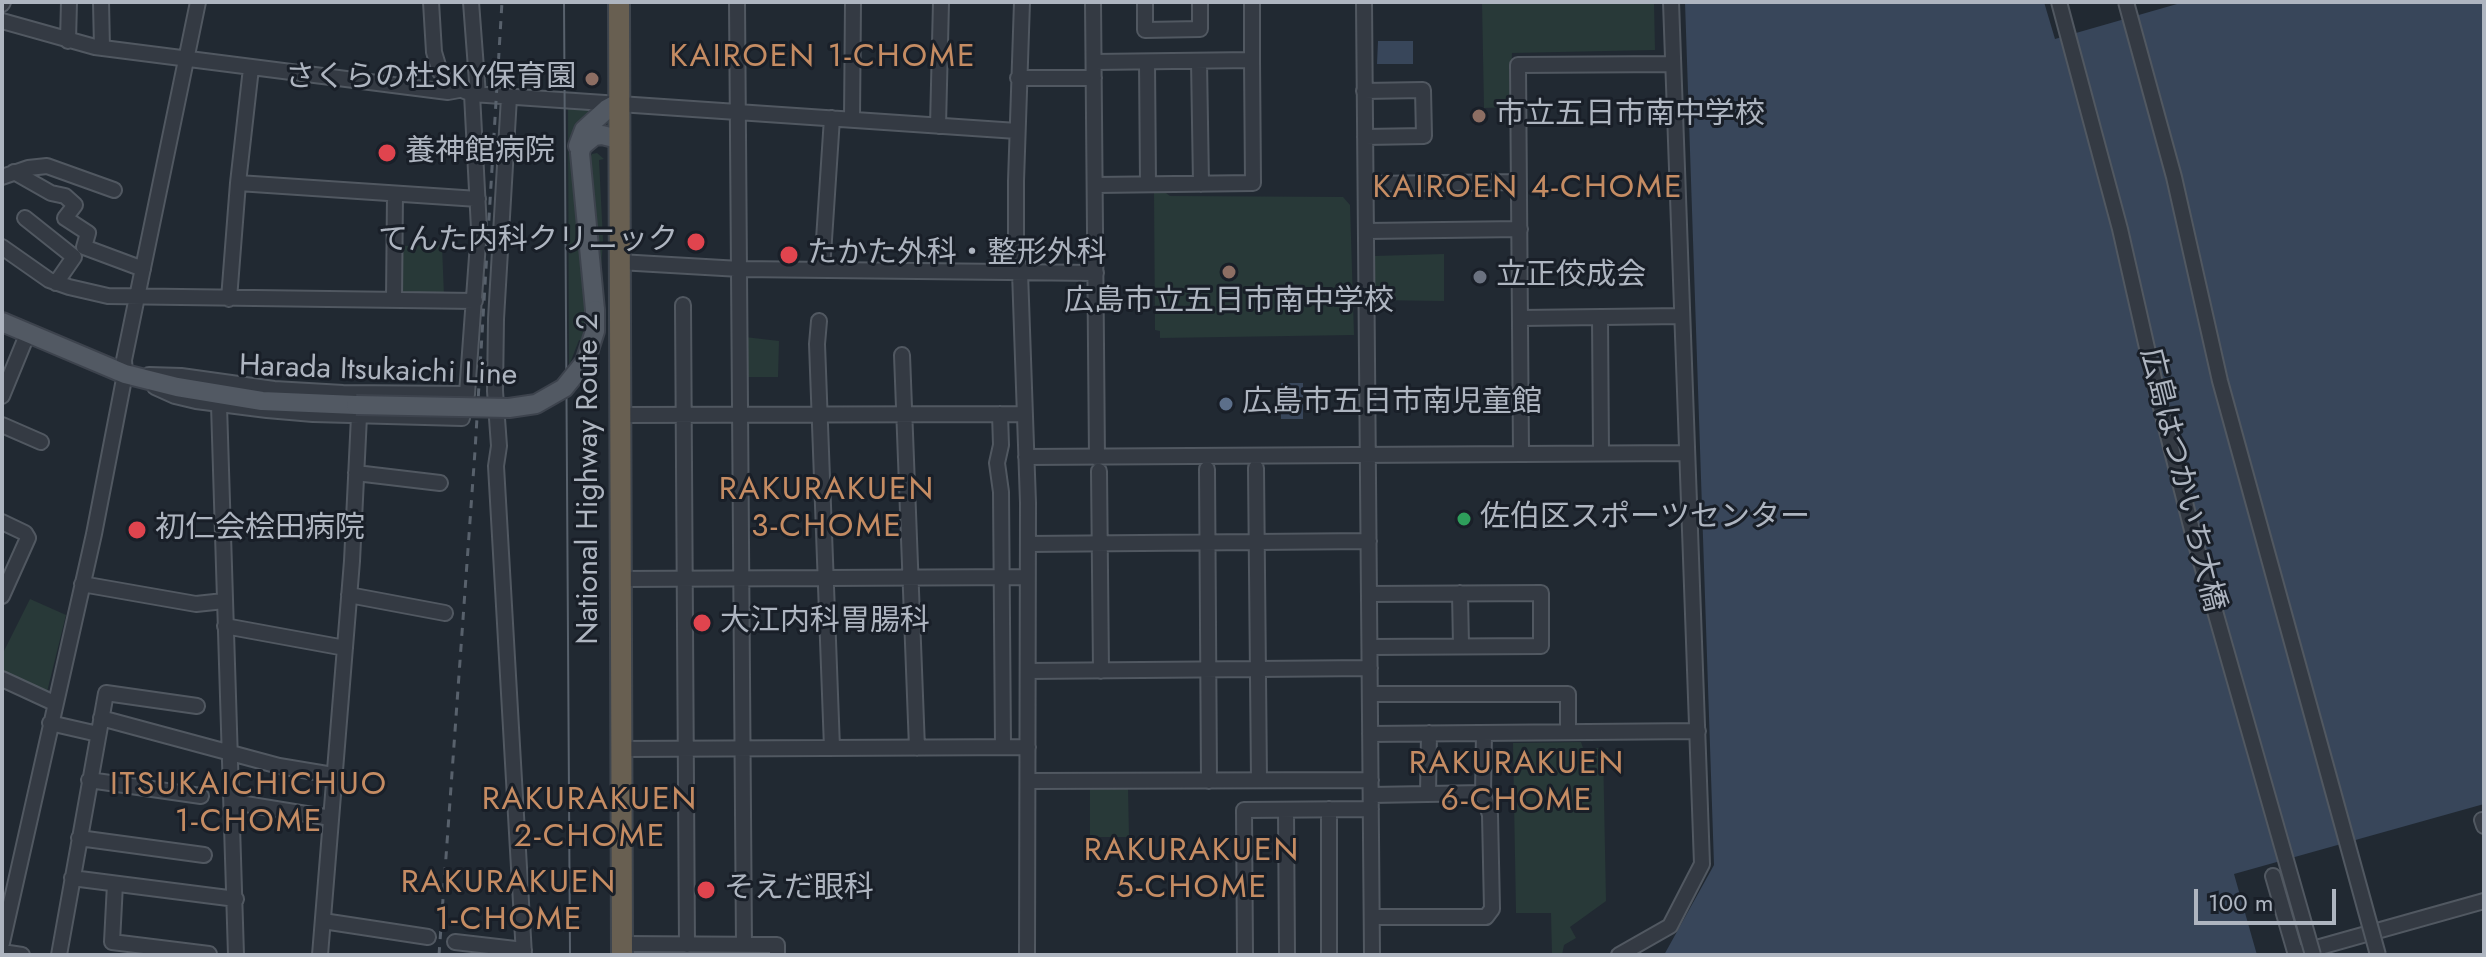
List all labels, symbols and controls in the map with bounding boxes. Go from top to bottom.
district label: KAIROEN 1-CHOME [670,39,976,77]
place label: さくらの杜SKY保育園 [285,61,576,97]
marker: さくらの杜SKY保育園 [583,70,601,88]
place label: 市立五日市南中学校 [1495,98,1765,134]
marker: 市立五日市南中学校 [1470,107,1488,125]
place label: 養神館病院 [405,135,555,171]
marker: 養神館病院 [376,142,398,164]
district label: KAIROEN 4-CHOME [1372,170,1684,208]
place label: てんた内科クリニック [378,224,678,260]
marker: てんた内科クリニック [685,231,707,253]
place label: たかた外科・整形外科 [807,237,1107,273]
marker: たかた外科・整形外科 [778,244,800,266]
place label: 立正佼成会 [1496,259,1646,295]
marker: 広島市立五日市南中学校 [1220,263,1238,281]
marker: 立正佼成会 [1471,268,1489,286]
place label: 広島市立五日市南中学校 [1064,285,1394,321]
street label: National Highway Route 2 [572,313,608,645]
street label: 広島はつかいち大橋 [2131,345,2231,615]
street label: Harada Itsukaichi Line [238,349,518,395]
place label: 広島市五日市南児童館 [1242,386,1542,422]
marker: 広島市五日市南児童館 [1217,395,1235,413]
district label: RAKURAKUEN 3-CHOME [719,472,935,547]
place label: 佐伯区スポーツセンター [1480,501,1810,537]
marker: 佐伯区スポーツセンター [1455,510,1473,528]
place label: 初仁会桧田病院 [155,512,365,548]
marker: 初仁会桧田病院 [126,519,148,541]
place label: 大江内科胃腸科 [720,605,930,641]
marker: 大江内科胃腸科 [691,612,713,634]
district label: RAKURAKUEN 6-CHOME [1409,746,1625,821]
district label: ITSUKAICHICHUO 1-CHOME [110,767,388,842]
district label: RAKURAKUEN 2-CHOME [482,782,698,857]
district label: RAKURAKUEN 5-CHOME [1084,833,1300,908]
district label: RAKURAKUEN 1-CHOME [401,865,617,940]
place label: そえだ眼科 [724,872,874,908]
scale bar [2198,873,2340,923]
marker: そえだ眼科 [695,879,717,901]
text: 100 m [2208,885,2274,920]

